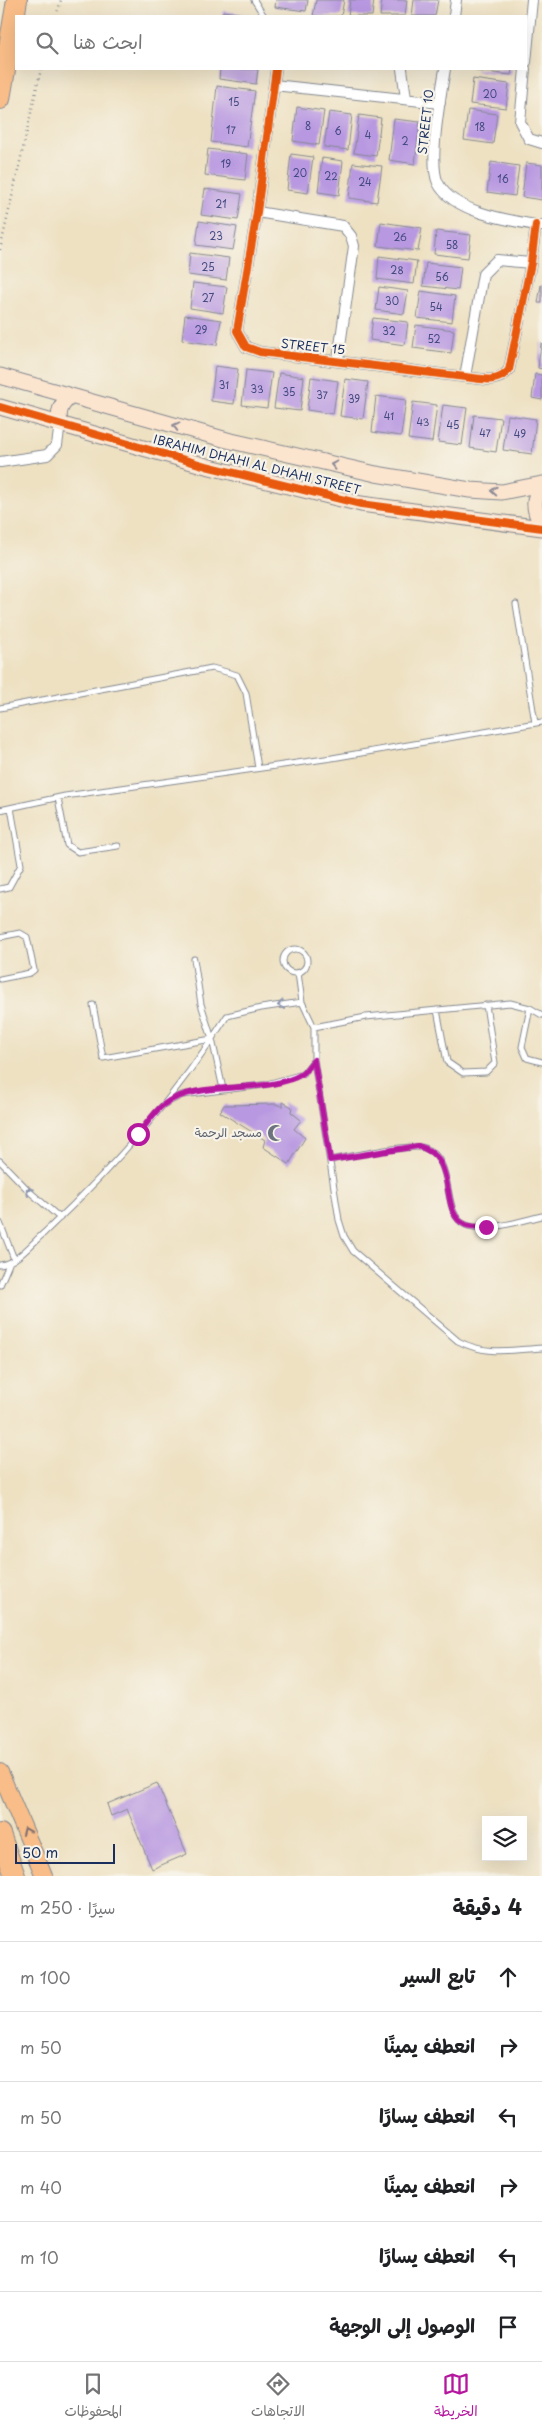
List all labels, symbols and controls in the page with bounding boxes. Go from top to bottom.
search box [15,15,527,70]
text: ابحث هنا [73,27,143,55]
icon: search [33,29,61,57]
house number: 20 [483,86,497,101]
street label: STREET 10 [413,88,437,155]
house number: 15 [229,94,239,109]
house number: 8 [305,118,311,133]
house number: 18 [475,119,485,134]
house number: 17 [226,122,237,137]
house number: 6 [334,123,342,138]
house number: 4 [365,127,372,142]
house number: 2 [401,133,409,148]
house number: 19 [221,156,231,171]
house number: 20 [293,165,307,180]
house number: 22 [324,168,338,183]
house number: 16 [497,171,509,186]
house number: 24 [358,174,372,189]
house number: 21 [215,196,227,211]
house number: 23 [209,228,223,243]
house number: 26 [393,229,407,244]
house number: 58 [446,237,458,252]
house number: 25 [201,259,215,274]
house number: 28 [390,262,404,277]
house number: 56 [435,269,449,284]
house number: 27 [202,290,215,305]
house number: 30 [385,293,399,308]
house number: 54 [429,299,443,314]
house number: 29 [195,322,208,337]
house number: 32 [382,323,396,338]
house number: 52 [427,331,441,346]
street label: STREET 15 [280,334,346,358]
house number: 31 [219,377,229,392]
house number: 33 [250,381,264,396]
house number: 35 [283,384,295,399]
house number: 37 [316,387,329,402]
house number: 39 [348,391,360,406]
house number: 41 [384,408,394,423]
house number: 43 [417,414,430,429]
house number: 45 [447,417,459,432]
one-way arrow [173,422,181,432]
house number: 47 [479,425,492,440]
house number: 49 [514,426,526,441]
street label: IBRAHIM DHAHI AL DHAHI STREET [152,430,364,499]
one-way arrow [330,460,338,471]
one-way arrow [490,486,498,497]
one-way arrow [276,999,284,1010]
route start [127,1123,150,1146]
place label: مسجد الرحمة [195,1123,262,1141]
mosque icon: مسجد الرحمة [266,1123,286,1143]
one-way arrow [25,1188,34,1197]
route end [475,1216,498,1239]
map controls [482,1816,527,1861]
button: layers [482,1816,527,1861]
one-way arrow [21,1827,32,1836]
scale bar [15,1841,115,1864]
text: 50 m [22,1842,58,1863]
text: 4 دقيقة [453,1890,522,1922]
text: سيرًا · 250 m [20,1895,115,1919]
text: تابع السير [401,1961,475,1989]
icon: ahead [494,1963,522,1991]
text: 100 m [20,1965,70,1989]
text: انعطف يمينًا [384,2031,475,2059]
icon: right [494,2033,522,2061]
text: 50 m [20,2035,62,2059]
text: انعطف يسارًا [379,2101,475,2129]
icon: left [494,2103,522,2131]
text: 50 m [20,2105,62,2129]
text: انعطف يمينًا [384,2171,475,2199]
icon: right [494,2173,522,2201]
text: 40 m [20,2175,62,2199]
text: انعطف يسارًا [379,2241,475,2269]
icon: left [494,2243,522,2271]
text: 10 m [20,2245,59,2269]
text: الوصول إلى الوجهة [329,2311,475,2339]
icon: arrive [494,2313,522,2341]
tab: المحفوظات [64,2370,122,2424]
tab: الاتجاهات [251,2370,305,2424]
tab: الخريطة [434,2370,478,2424]

